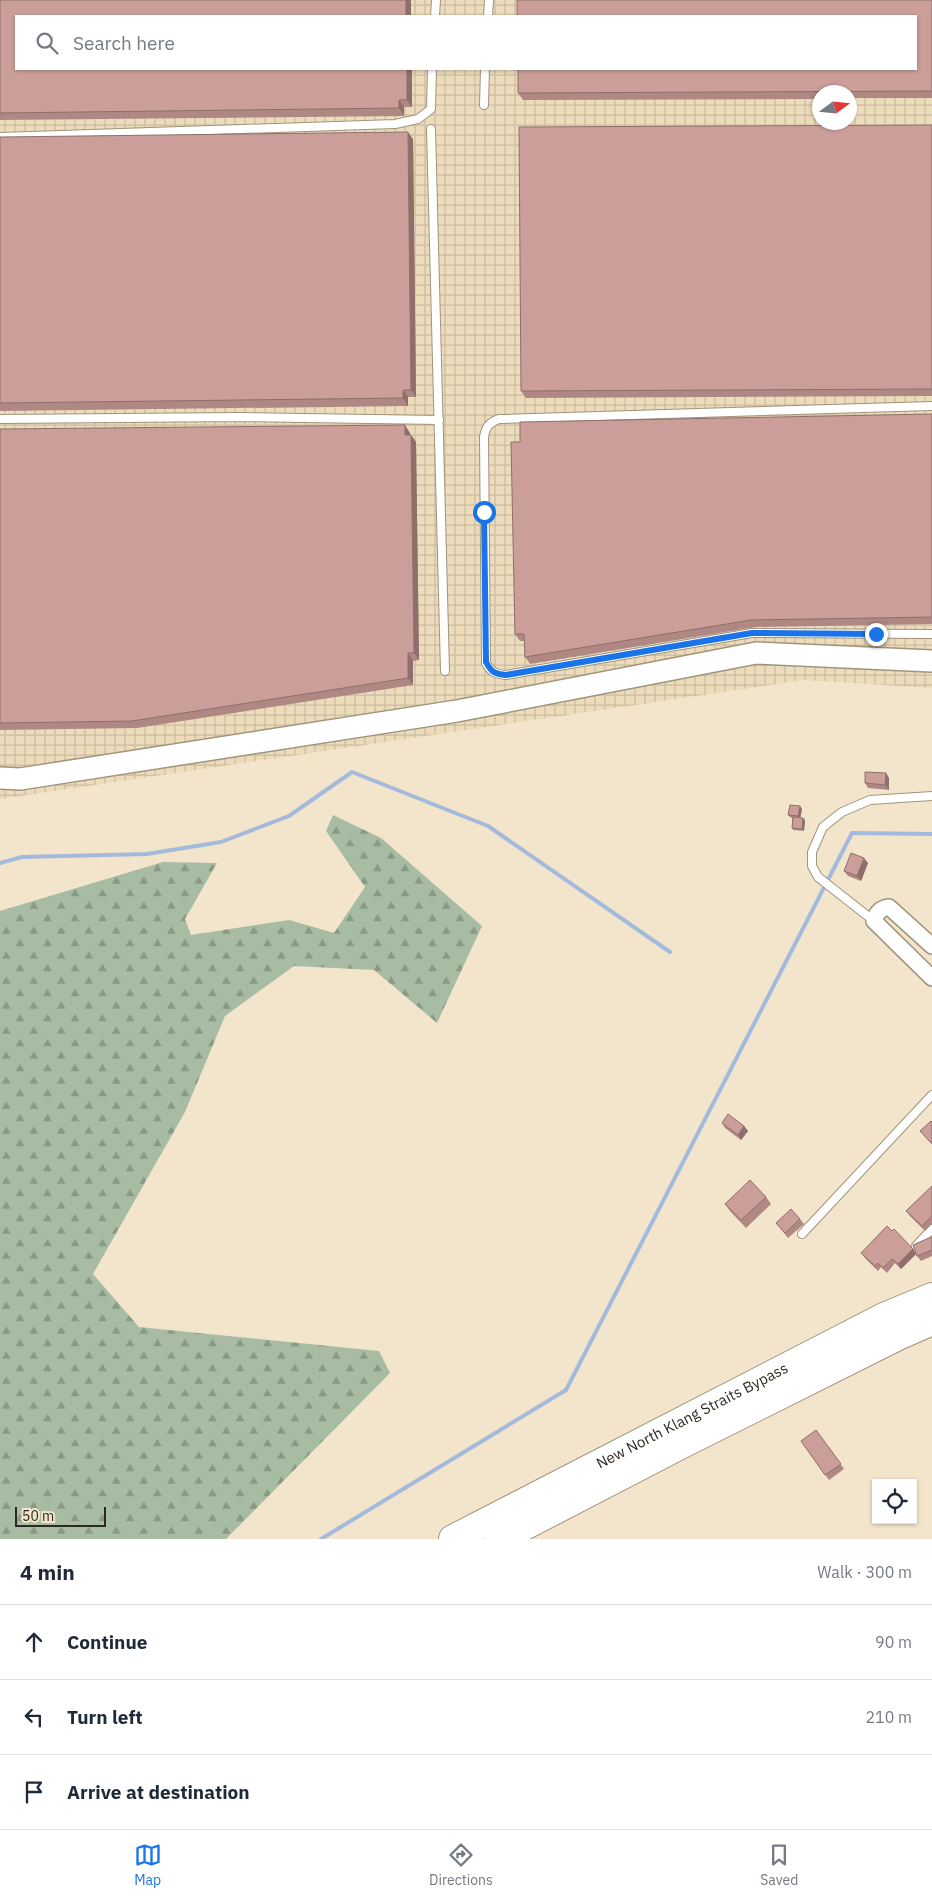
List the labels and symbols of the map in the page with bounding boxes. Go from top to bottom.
north arrow [812,85,857,130]
route start [473,501,496,524]
route end [865,623,888,646]
street label: New North Klang Straits Bypass [593,1358,791,1473]
scale bar [15,1504,106,1527]

